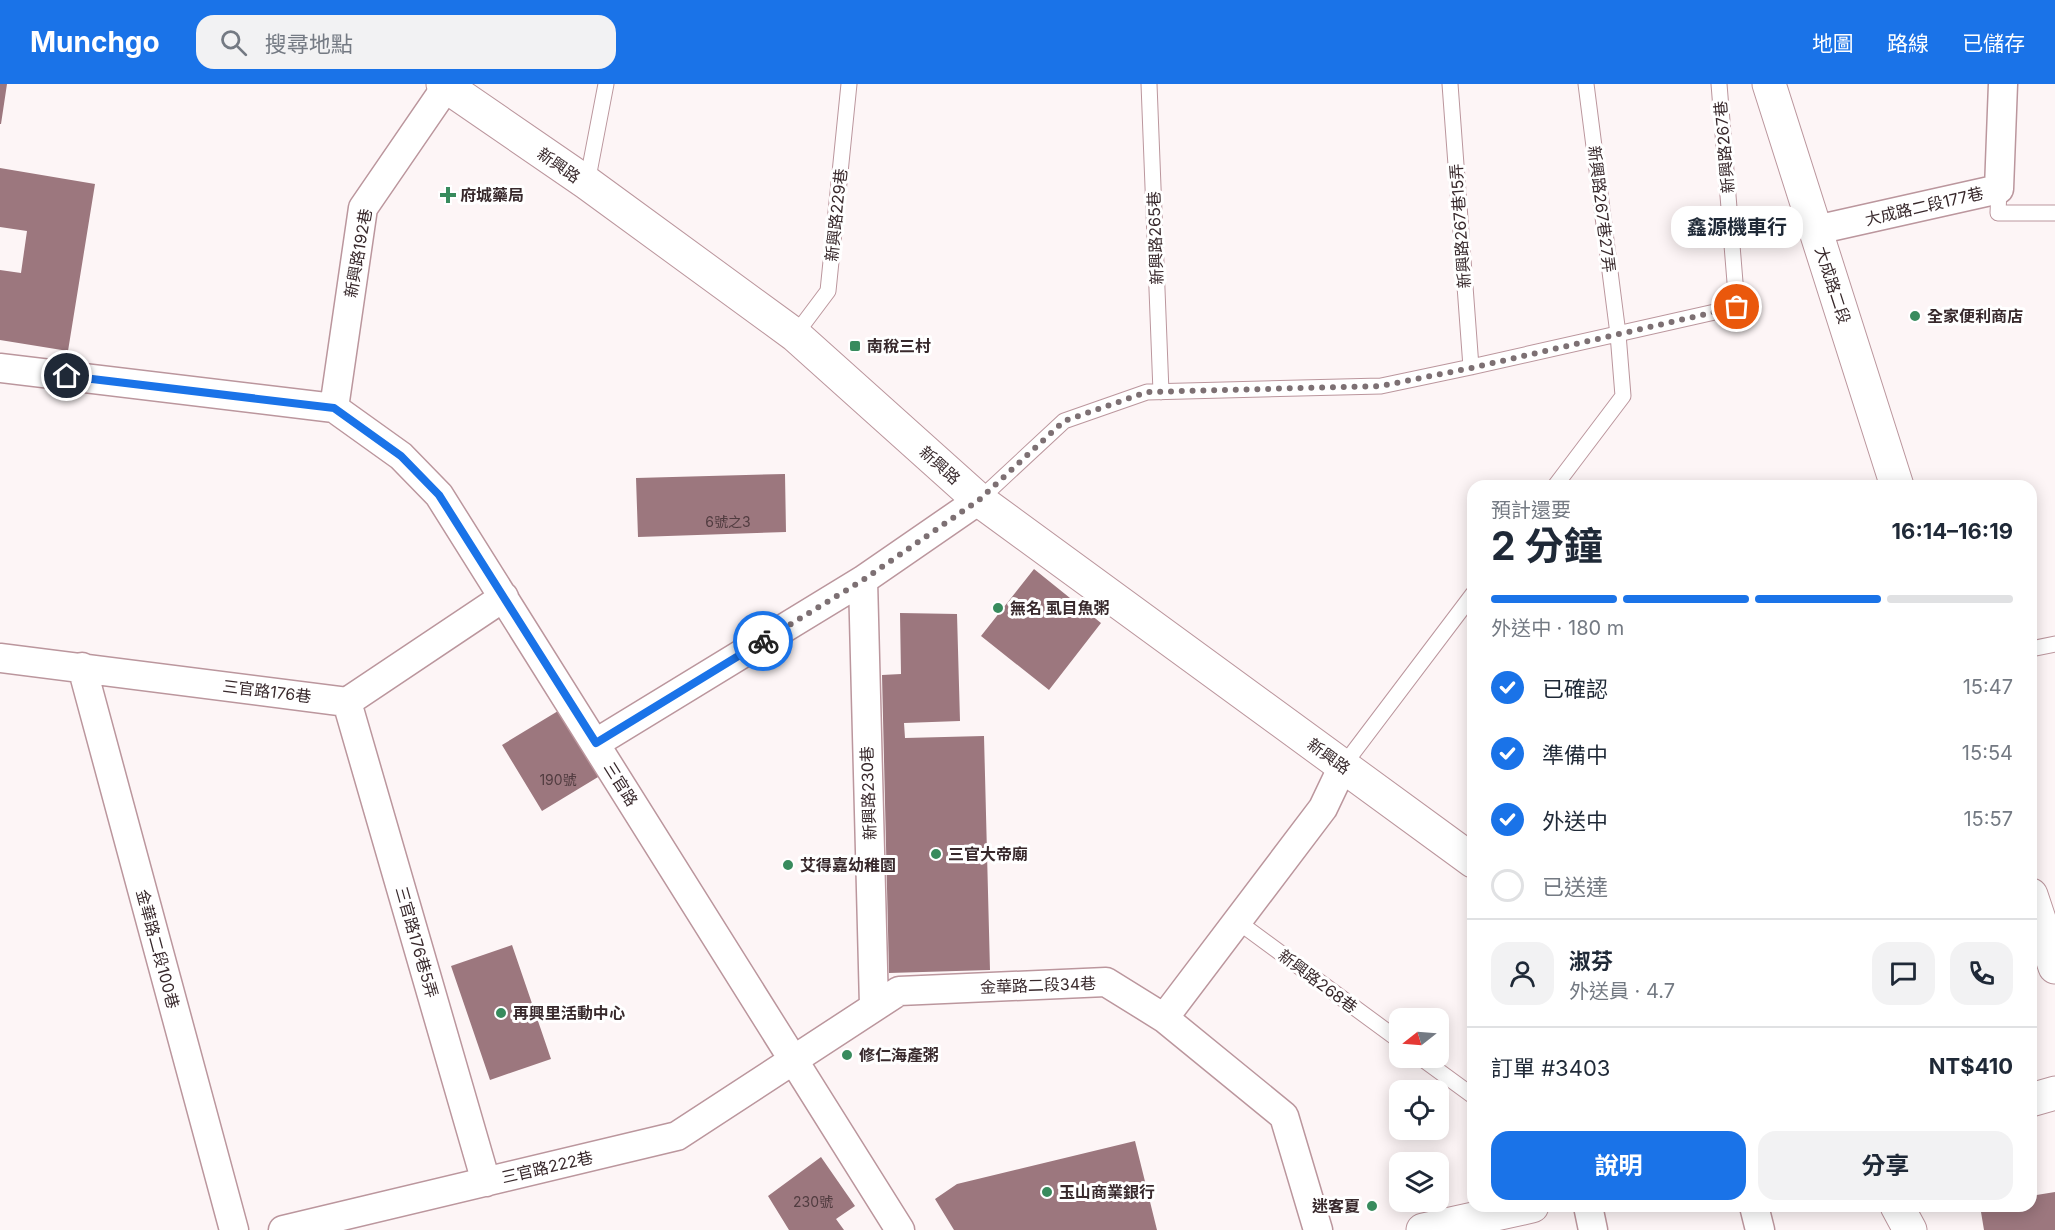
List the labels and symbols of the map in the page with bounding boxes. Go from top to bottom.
street label: 新興路267巷 [1710,100,1738,194]
street label: 新興路 [534,143,584,187]
street label: 新興路267巷27弄 [1584,144,1620,274]
street label: 新興路267巷15弄 [1446,163,1474,289]
street label: 新興路229巷 [821,167,851,263]
street label: 大成路二段177巷 [1863,183,1985,229]
place label: 府城藥局 [460,185,524,205]
marker: 府城藥局 [441,188,455,202]
street label: 新興路265巷 [1143,191,1167,285]
callout: 鑫源機車行 [1671,205,1803,247]
street label: 新興路192巷 [340,207,376,299]
street label: 大成路二段 [1811,244,1855,326]
pin [1711,281,1762,332]
place label: 全家便利商店 [1927,306,2023,326]
marker: 全家便利商店 [1908,309,1922,323]
place label: 南稅三村 [867,336,931,356]
marker: 南稅三村 [848,339,862,353]
pin [41,350,92,401]
street label: 新興路 [915,442,965,488]
house number: 6號之3 [705,513,751,530]
place label: 無名 虱目魚粥 [1010,598,1110,618]
marker: 無名 虱目魚粥 [991,601,1005,615]
courier [733,611,793,671]
street label: 三官路176巷 [221,676,313,706]
street label: 新興路 [1304,734,1354,778]
street label: 新興路230巷 [856,746,880,840]
street label: 三官路 [600,758,642,810]
house number: 190號 [539,771,577,788]
place label: 三官大帝廟 [948,844,1028,864]
marker: 三官大帝廟 [929,847,943,861]
place label: 艾得嘉幼稚園 [800,855,896,875]
marker: 艾得嘉幼稚園 [781,858,795,872]
street label: 三官路176巷5弄 [392,884,442,1000]
street label: 金華路二段100巷 [132,887,184,1011]
street label: 新興路268巷 [1275,945,1361,1017]
street label: 金華路二段34巷 [980,973,1096,997]
place label: 再興里活動中心 [513,1003,625,1023]
marker: 再興里活動中心 [494,1006,508,1020]
north arrow [1389,1008,1449,1068]
place label: 修仁海產粥 [859,1045,939,1065]
marker: 修仁海產粥 [840,1048,854,1062]
street label: 三官路222巷 [499,1147,595,1187]
place label: 玉山商業銀行 [1059,1182,1155,1202]
marker: 玉山商業銀行 [1040,1185,1054,1199]
house number: 230號 [793,1193,833,1210]
place label: 迷客夏 [1312,1196,1360,1216]
marker: 迷客夏 [1365,1199,1379,1213]

